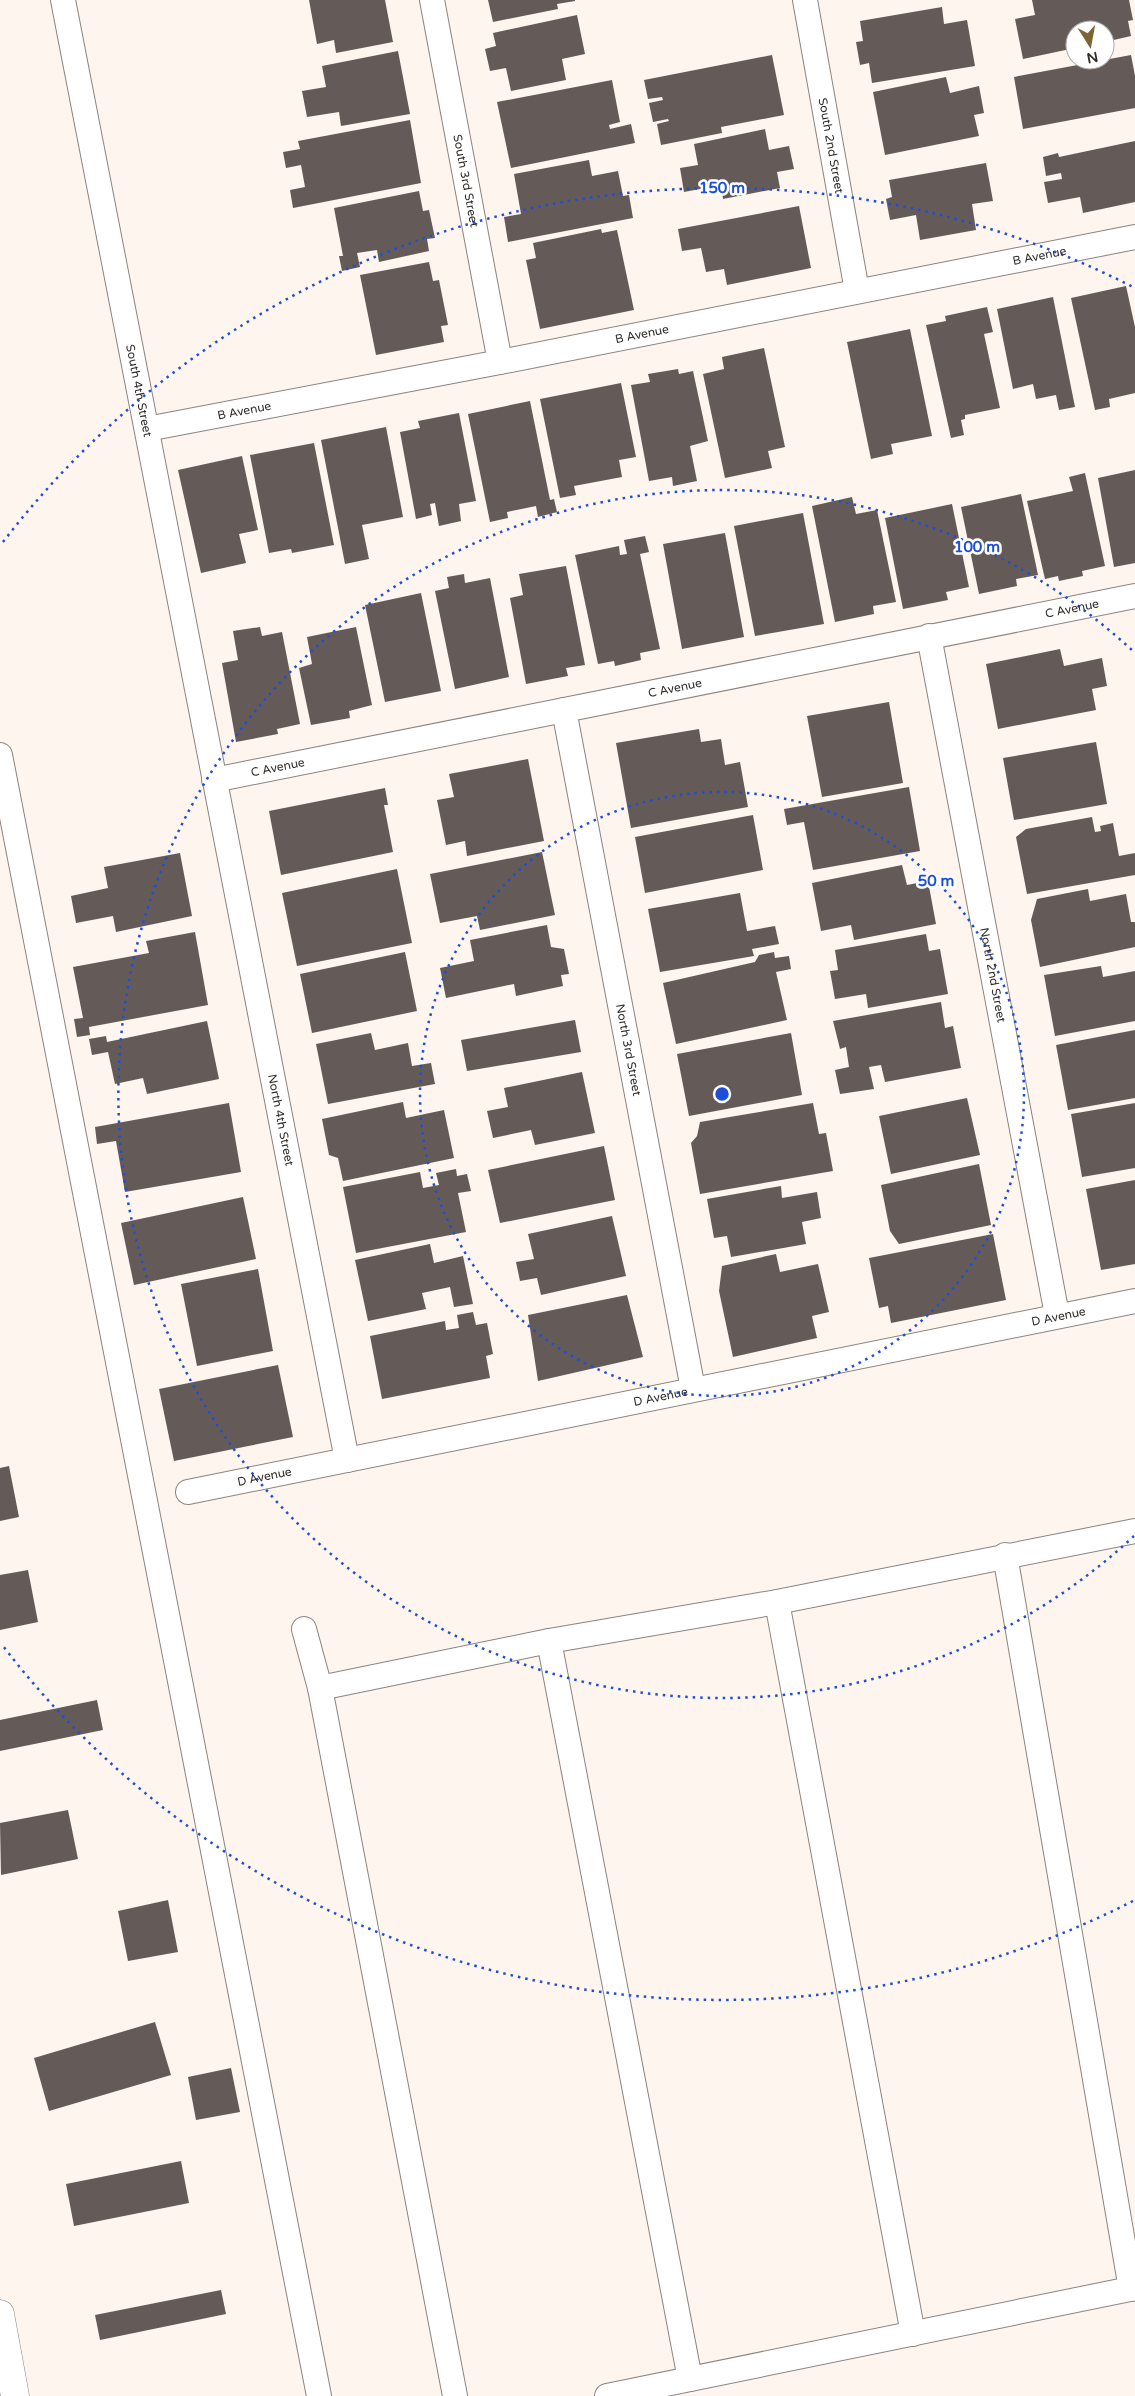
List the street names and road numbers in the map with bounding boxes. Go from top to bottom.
street label: South 2nd Street [816,97,847,195]
street label: South 3rd Street [450,133,482,229]
street label: B Avenue [1011,244,1068,268]
street label: B Avenue [614,322,670,346]
street label: South 4th Street [123,343,155,439]
street label: B Avenue [216,399,273,422]
street label: C Avenue [1044,596,1100,621]
street label: C Avenue [647,676,703,700]
street label: C Avenue [250,755,306,779]
street label: North 2nd Street [977,926,1009,1024]
street label: North 3rd Street [613,1003,644,1098]
street label: North 4th Street [265,1073,297,1168]
street label: D Avenue [1030,1304,1087,1329]
street label: D Avenue [632,1384,689,1409]
street label: D Avenue [236,1464,293,1489]

